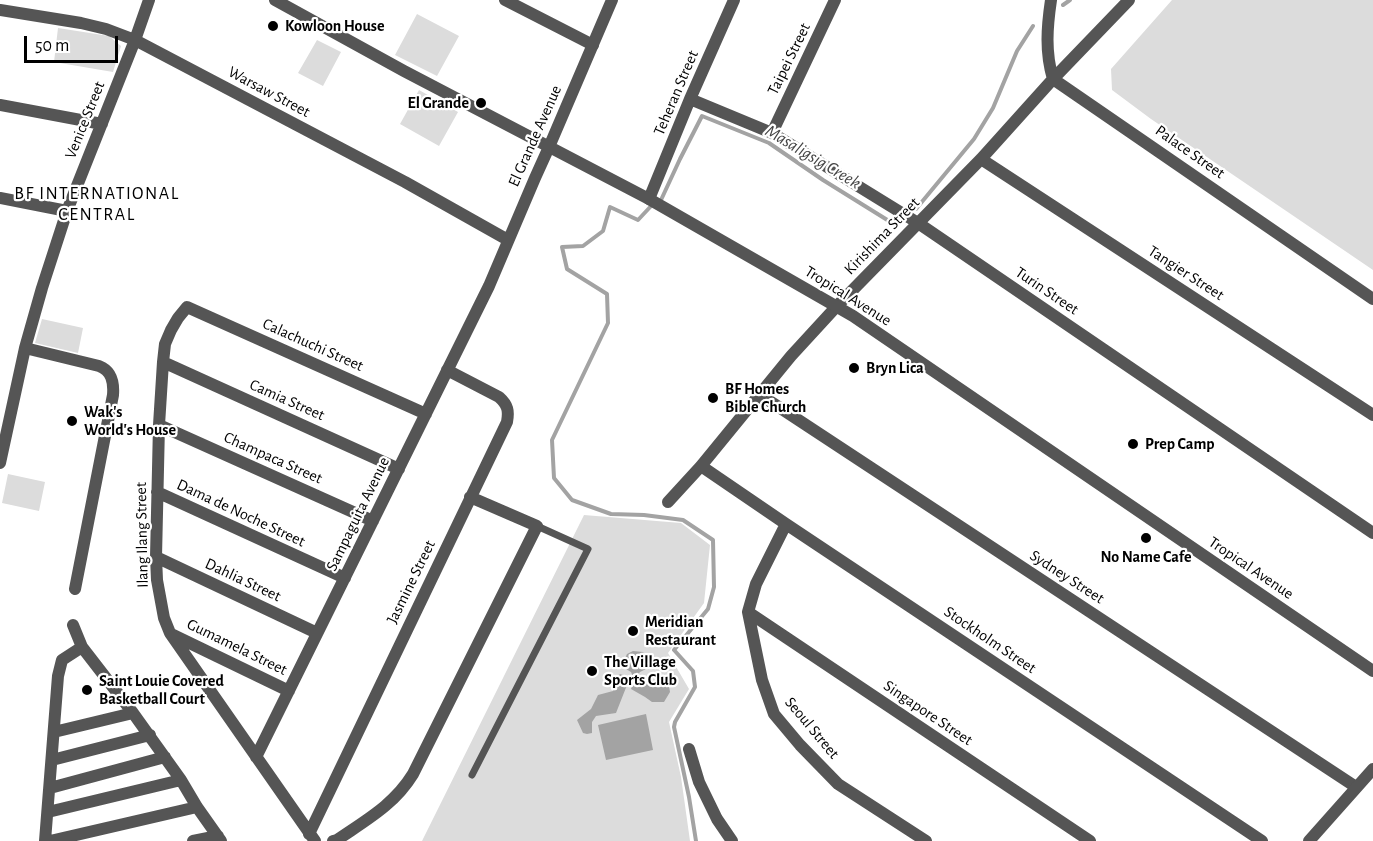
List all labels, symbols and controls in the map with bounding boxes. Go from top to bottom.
place label: Kowloon House [285,16,384,36]
marker: Kowloon House [266,19,280,33]
street label: Taipei Street [763,20,815,98]
scale bar [27,24,122,62]
text: 50 m [35,37,69,55]
street label: Teheran Street [649,48,703,138]
street label: Warsaw Street [225,62,313,122]
street label: Venice Street [61,79,109,161]
street label: El Grande Avenue [504,82,566,190]
place label: El Grande [407,93,469,113]
marker: El Grande [474,96,488,110]
water label: Masaligsig Creek [761,120,865,194]
street label: Palace Street [1152,121,1228,183]
district label: BF INTERNATIONAL CENTRAL [14,183,180,226]
street label: Kirishima Street [840,193,924,279]
street label: Tangier Street [1144,241,1228,305]
street label: Tropical Avenue [801,262,895,330]
street label: Turin Street [1012,263,1082,319]
street label: Calachuchi Street [260,314,366,376]
place label: Bryn Lica [866,358,924,378]
marker: Bryn Lica [847,361,861,375]
street label: Camia Street [247,375,327,425]
place label: BF Homes Bible Church [725,379,806,417]
marker: BF Homes Bible Church [706,391,720,405]
place label: Wak's World's House [84,402,176,440]
marker: Wak's World's House [65,414,79,428]
street label: Champaca Street [221,428,325,488]
place label: Prep Camp [1145,434,1215,454]
marker: Prep Camp [1126,437,1140,451]
street label: Sampaguita Avenue [322,454,394,574]
street label: Dama de Noche Street [174,475,308,551]
street label: Ilang Ilang Street [131,482,153,588]
marker: No Name Cafe [1139,531,1153,545]
street label: Tropical Avenue [1205,533,1297,603]
street label: Jasmine Street [383,537,439,627]
street label: Sydney Street [1026,546,1108,608]
place label: No Name Cafe [1101,547,1191,567]
street label: Dahlia Street [202,554,284,606]
street label: Stockholm Street [940,602,1040,678]
place label: Meridian Restaurant [645,612,716,650]
street label: Gumamela Street [184,614,290,680]
marker: Meridian Restaurant [626,624,640,638]
place label: The Village Sports Club [604,652,677,690]
marker: The Village Sports Club [585,664,599,678]
place label: Saint Louie Covered Basketball Court [99,671,224,709]
street label: Singapore Street [880,676,976,750]
marker: Saint Louie Covered Basketball Court [80,683,94,697]
street label: Seoul Street [781,693,843,763]

